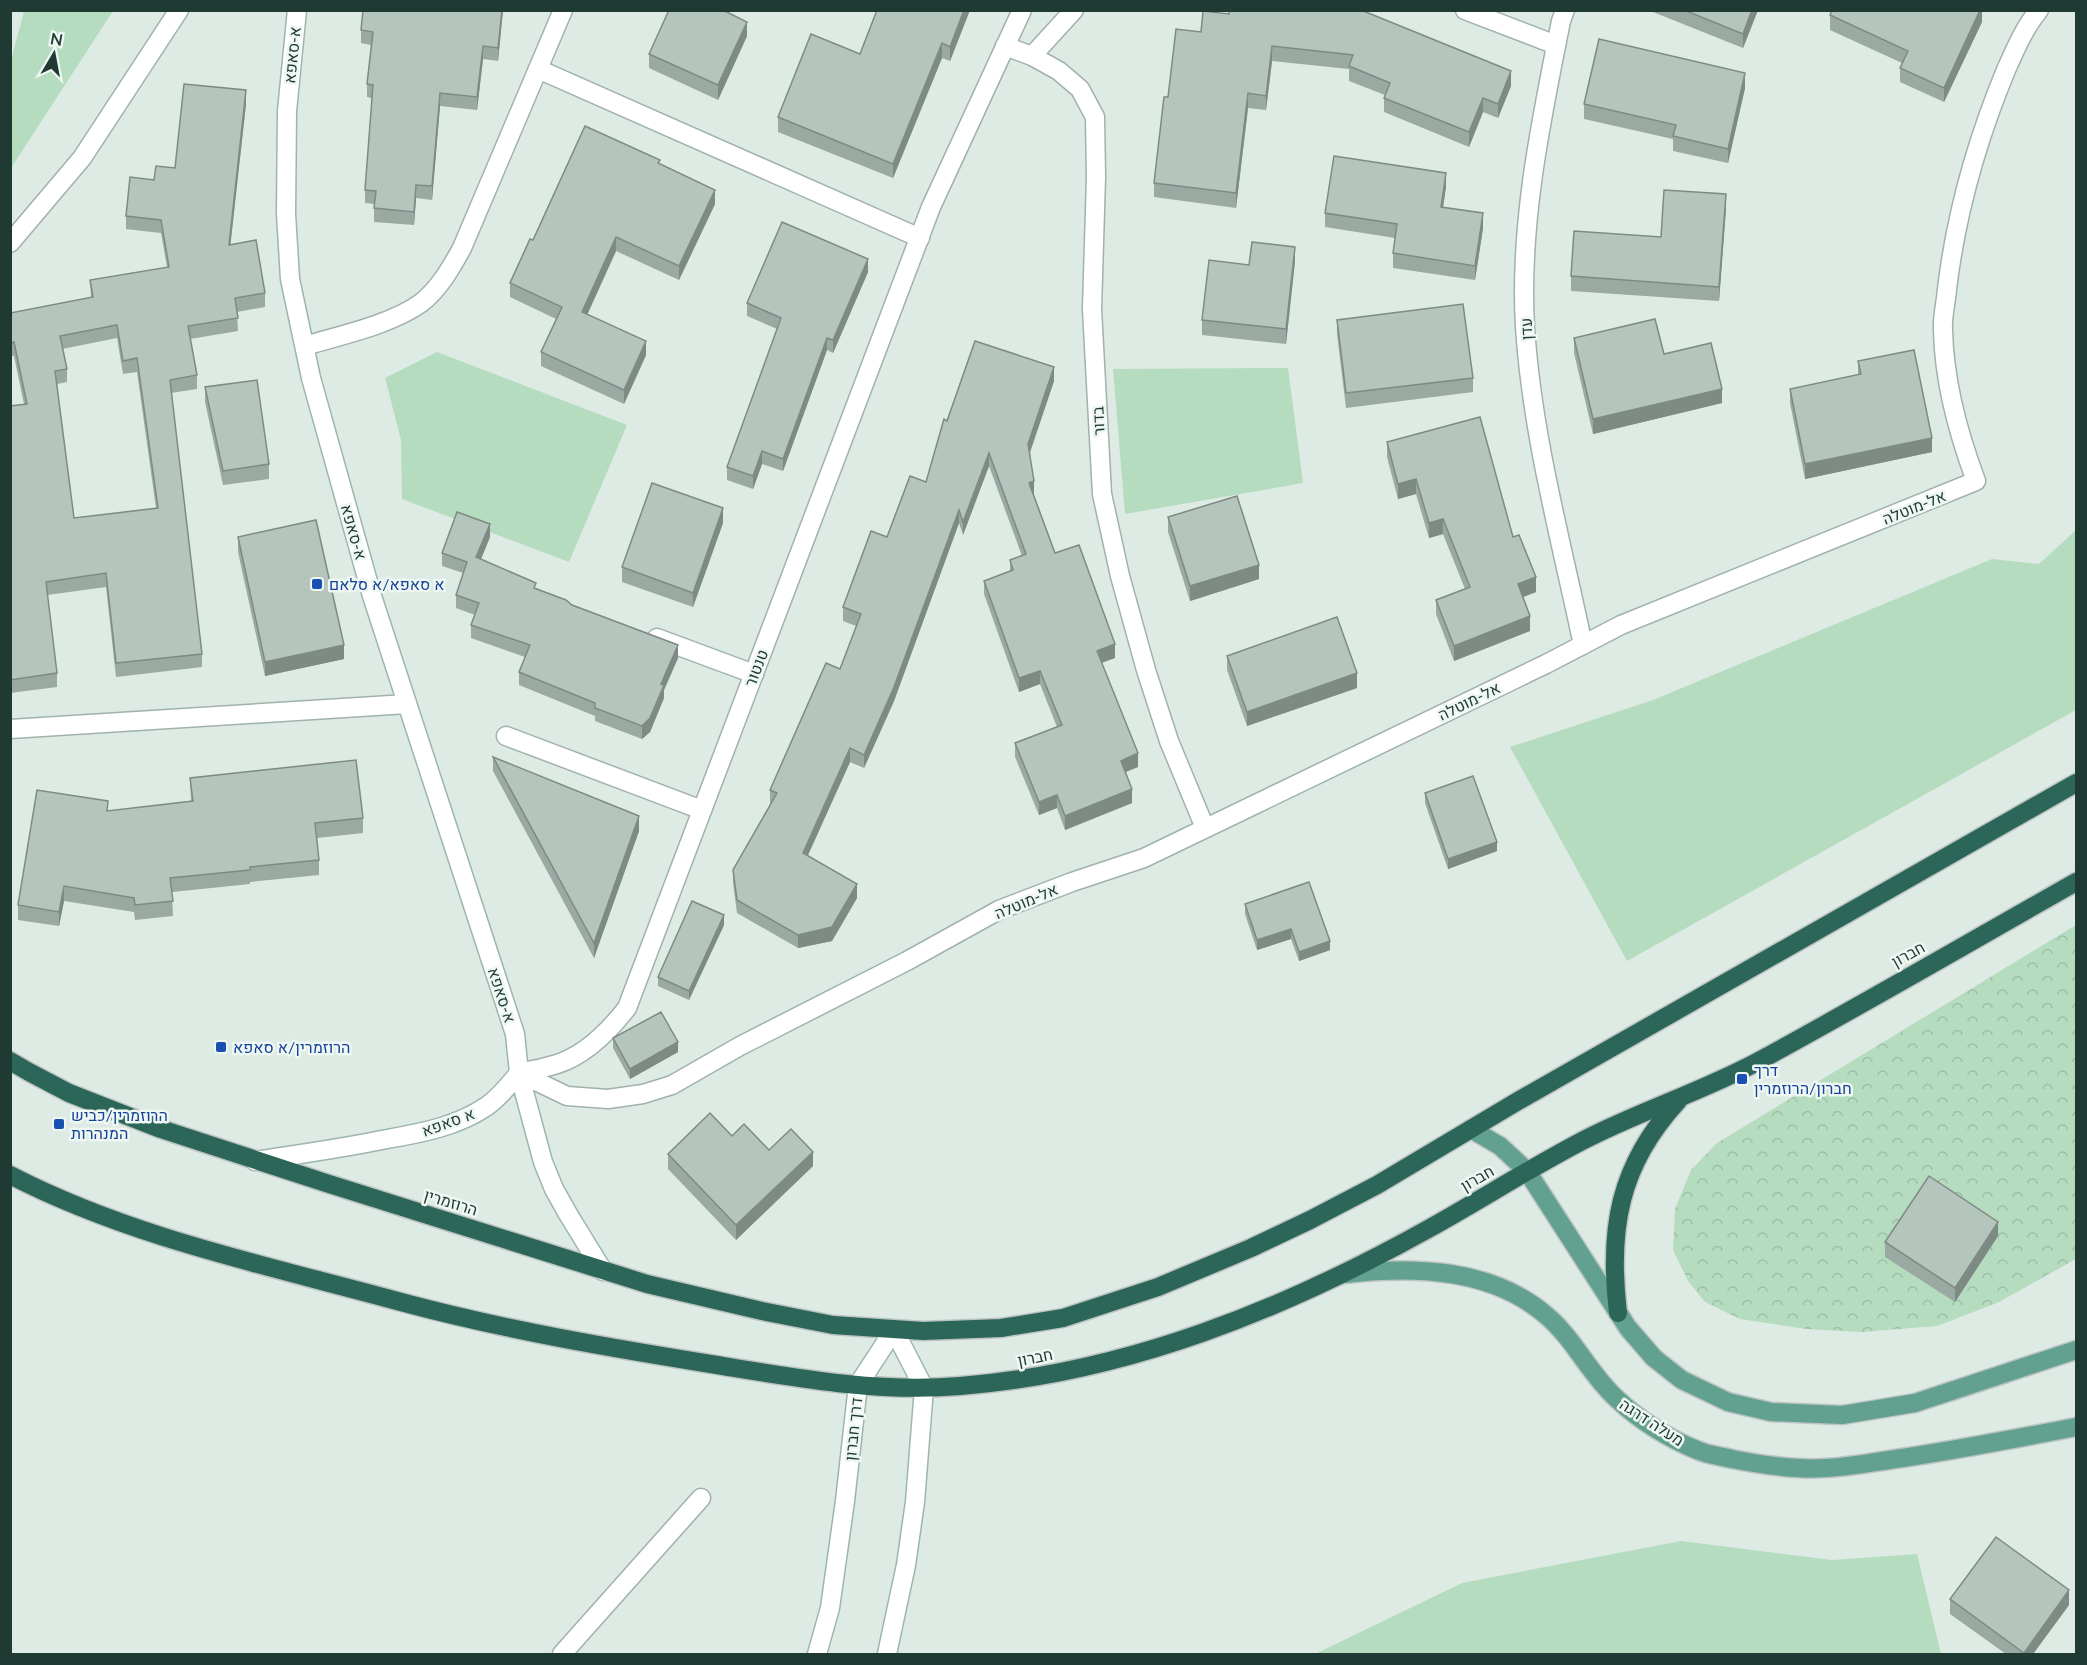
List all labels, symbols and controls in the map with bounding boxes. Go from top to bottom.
north arrow [24,24,84,84]
street label: א-סאפא [279,26,304,84]
text: N [49,28,64,49]
street label: עדן [1515,317,1536,341]
street label: בדור [1087,405,1108,436]
street label: אל-מוטלה [1879,485,1948,528]
street label: א-סאפא [337,502,371,562]
place label: א סאפא/א סלאם [329,574,445,593]
marker: א סאפא/א סלאם [310,577,324,591]
street label: טנטור [740,647,771,689]
street label: אל-מוטלה [1435,677,1503,724]
street label: אל-מוטלה [991,879,1060,922]
street label: חברון [1888,937,1928,970]
street label: א-סאפא [485,965,520,1025]
place label: הרוזמרין/א סאפא [233,1037,350,1056]
marker: הרוזמרין/א סאפא [214,1040,228,1054]
place label: דרך חברון/הרוזמרין [1754,1060,1852,1097]
marker: דרך חברון/הרוזמרין [1735,1072,1749,1086]
street label: א סאפא [419,1103,477,1140]
place label: הרוזמרין/כביש המנהרות [71,1105,168,1142]
marker: הרוזמרין/כביש המנהרות [52,1117,66,1131]
street label: חברון [1457,1161,1497,1195]
street label: הרוזמרין [422,1184,480,1219]
street label: חברון [1016,1344,1054,1369]
street label: מעלה דרגה [1617,1394,1688,1449]
street label: דרך חברון [840,1396,865,1462]

